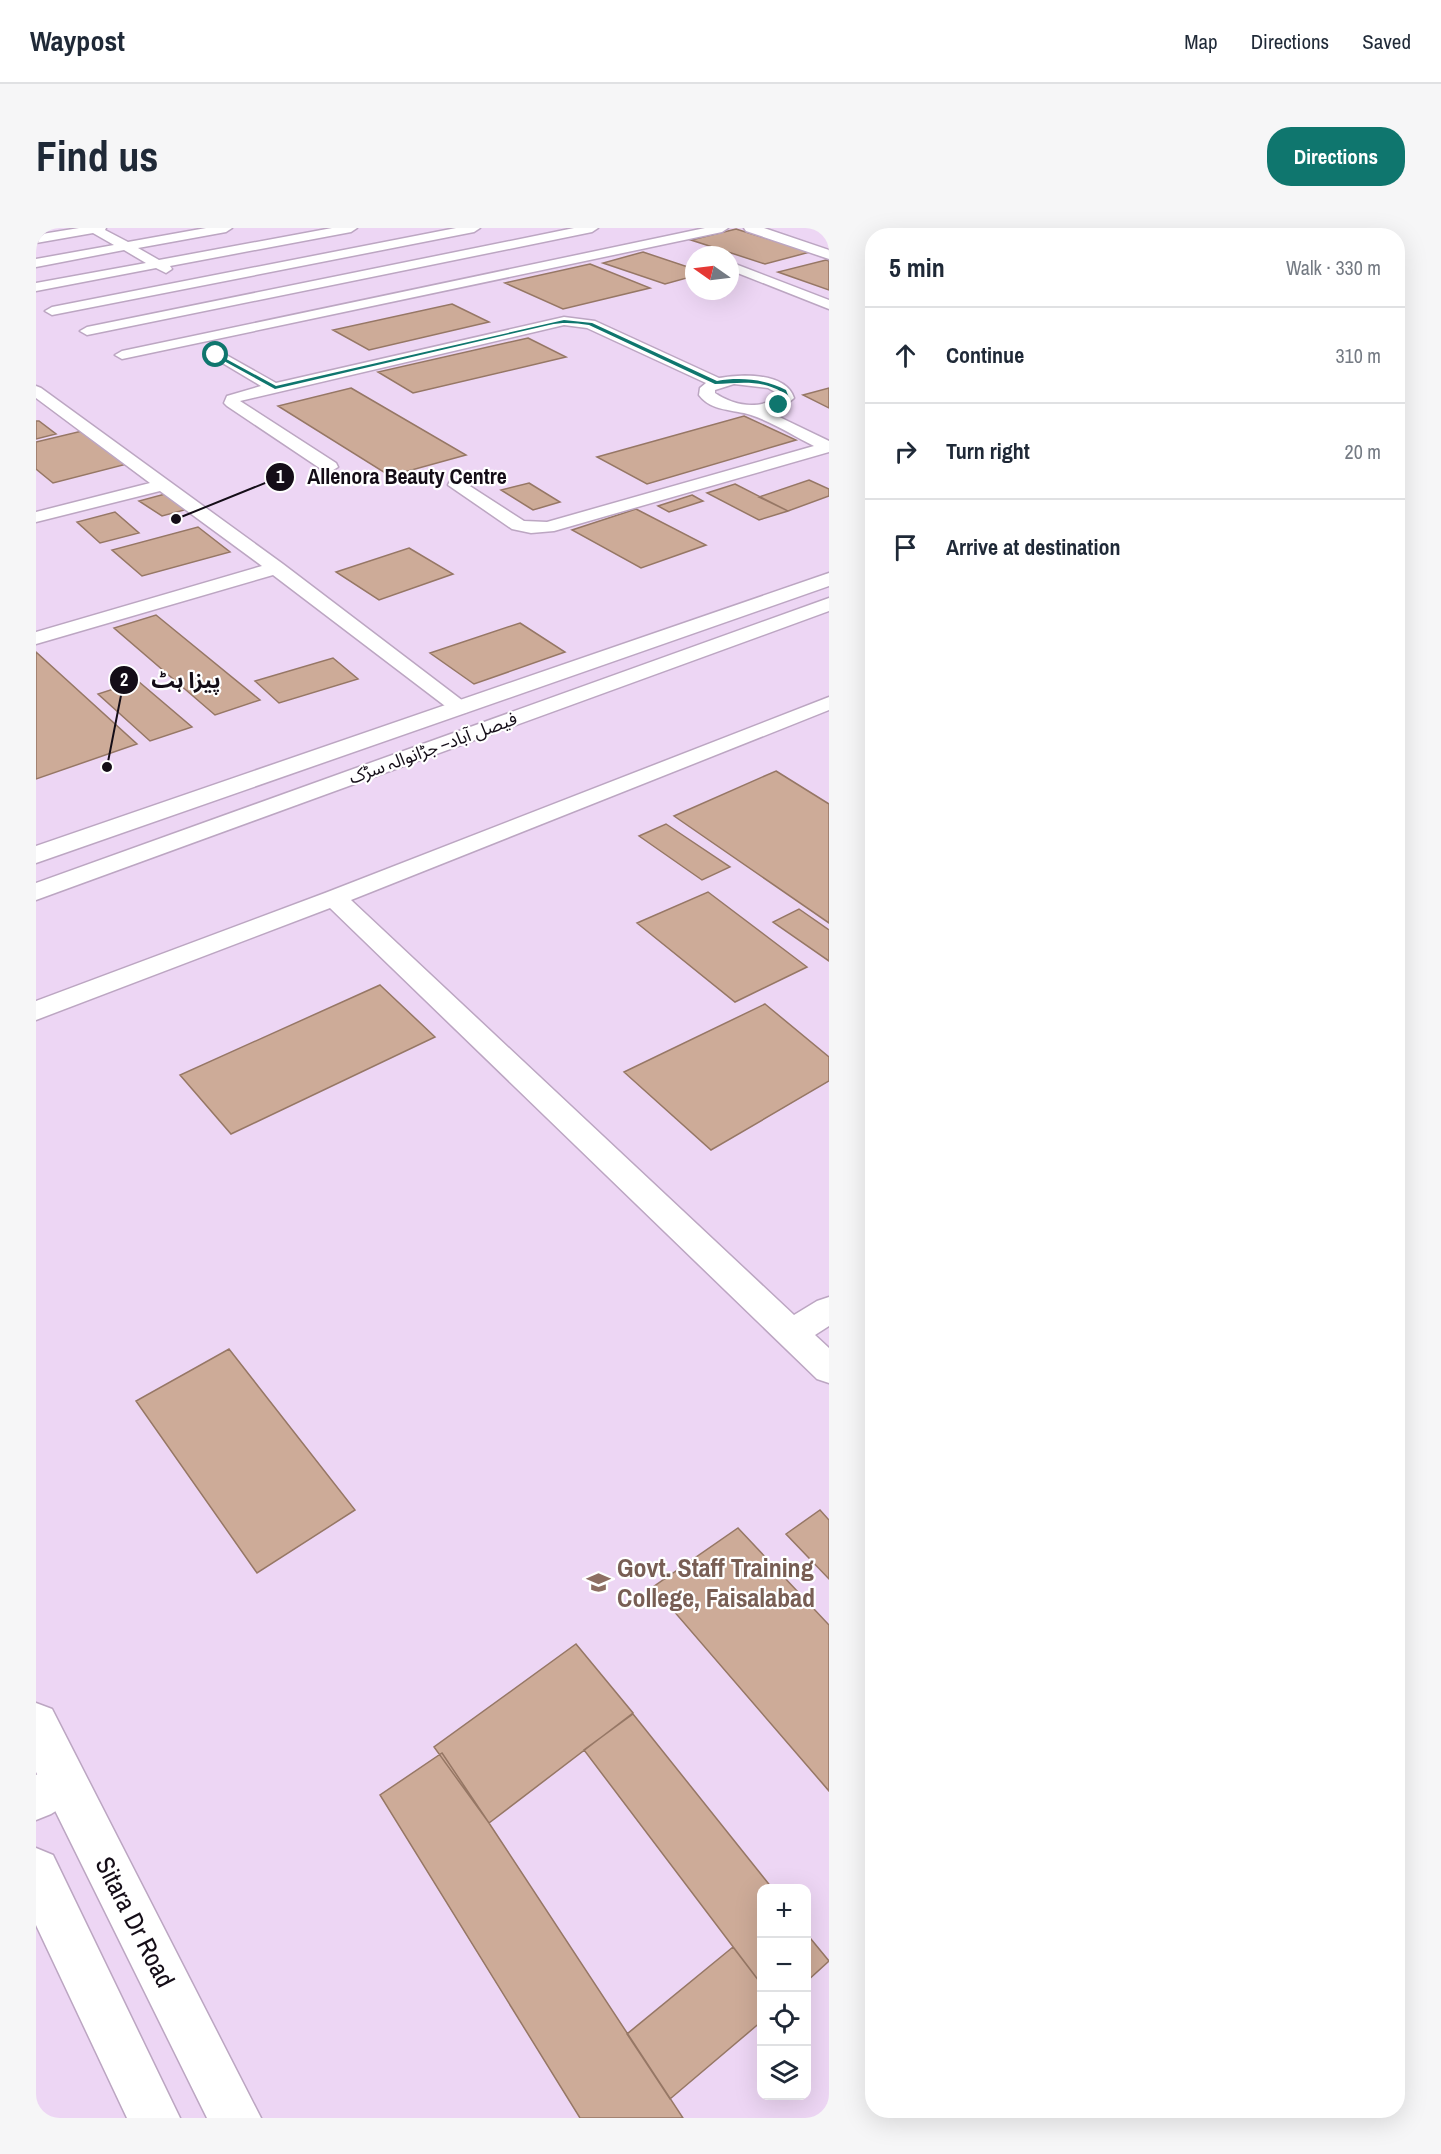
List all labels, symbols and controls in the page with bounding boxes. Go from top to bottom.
text: Waypost [30,22,125,60]
text: Map [1184,27,1218,56]
text: Directions [1251,27,1329,56]
text: Saved [1362,27,1411,56]
button: Directions [1267,127,1405,186]
text: Find us [36,128,158,184]
north arrow [685,246,739,300]
text: 5 min [889,250,945,285]
text: Walk · 330 m [1286,254,1381,281]
icon: ahead [889,339,922,372]
text: Continue [946,340,1024,370]
route start [202,341,228,367]
text: 310 m [1335,342,1381,369]
route end [765,391,791,417]
icon: right [889,435,922,468]
text: Turn right [946,436,1030,466]
text: 20 m [1345,438,1381,465]
callout: Allenora Beauty Centre [265,457,518,497]
text: Allenora Beauty Centre [307,461,507,491]
text: 1 [276,464,285,489]
icon: arrive [889,531,922,564]
text: Arrive at destination [946,532,1120,562]
callout: پیزا ہٹ [109,660,232,700]
text: پیزا ہٹ [151,665,221,695]
text: 2 [120,667,128,692]
street label: فیصل آباد– جڑانوالہ سڑک [345,705,520,790]
place label: Govt. Staff Training College, Faisalabad [617,1550,815,1615]
school or university icon: Govt. Staff Training College, Faisalabad [586,1570,612,1596]
street label: Sitara Dr Road [88,1850,183,1993]
map controls [757,1884,811,2100]
button: + [757,1884,811,1938]
button: − [757,1938,811,1992]
button: locate [757,1992,811,2046]
button: layers [757,2046,811,2100]

